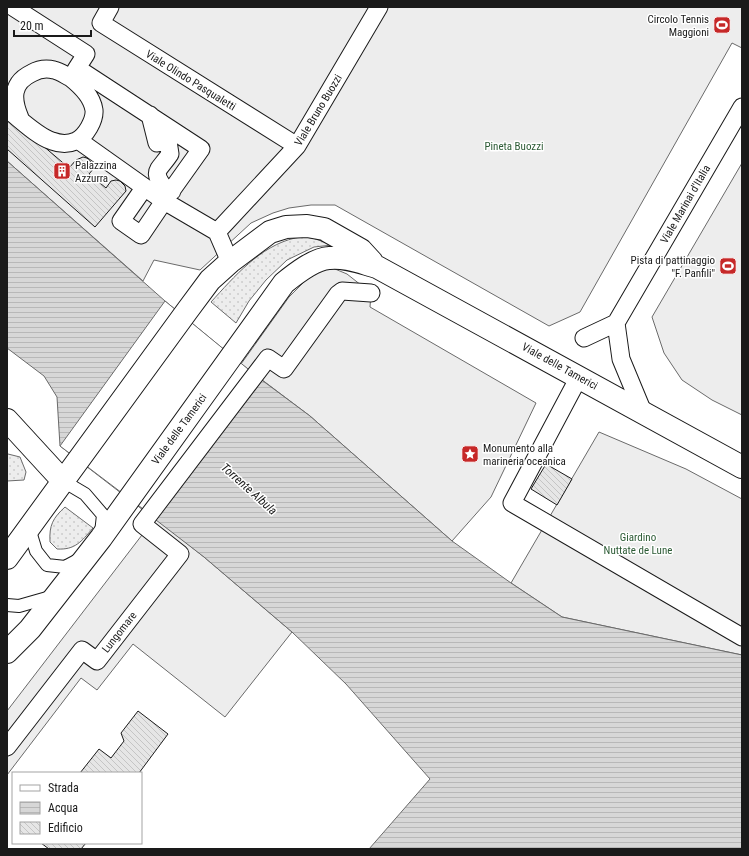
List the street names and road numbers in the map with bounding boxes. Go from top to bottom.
street label: Viale Olindo Pasqualetti [143,47,238,113]
street label: Viale Bruno Buozzi [292,72,345,148]
street label: Viale Marinai d'Italia [658,163,713,246]
street label: Viale delle Tamerici [520,340,600,393]
street label: Viale delle Tamerici [149,391,210,467]
street label: Lungomare [99,609,139,655]

